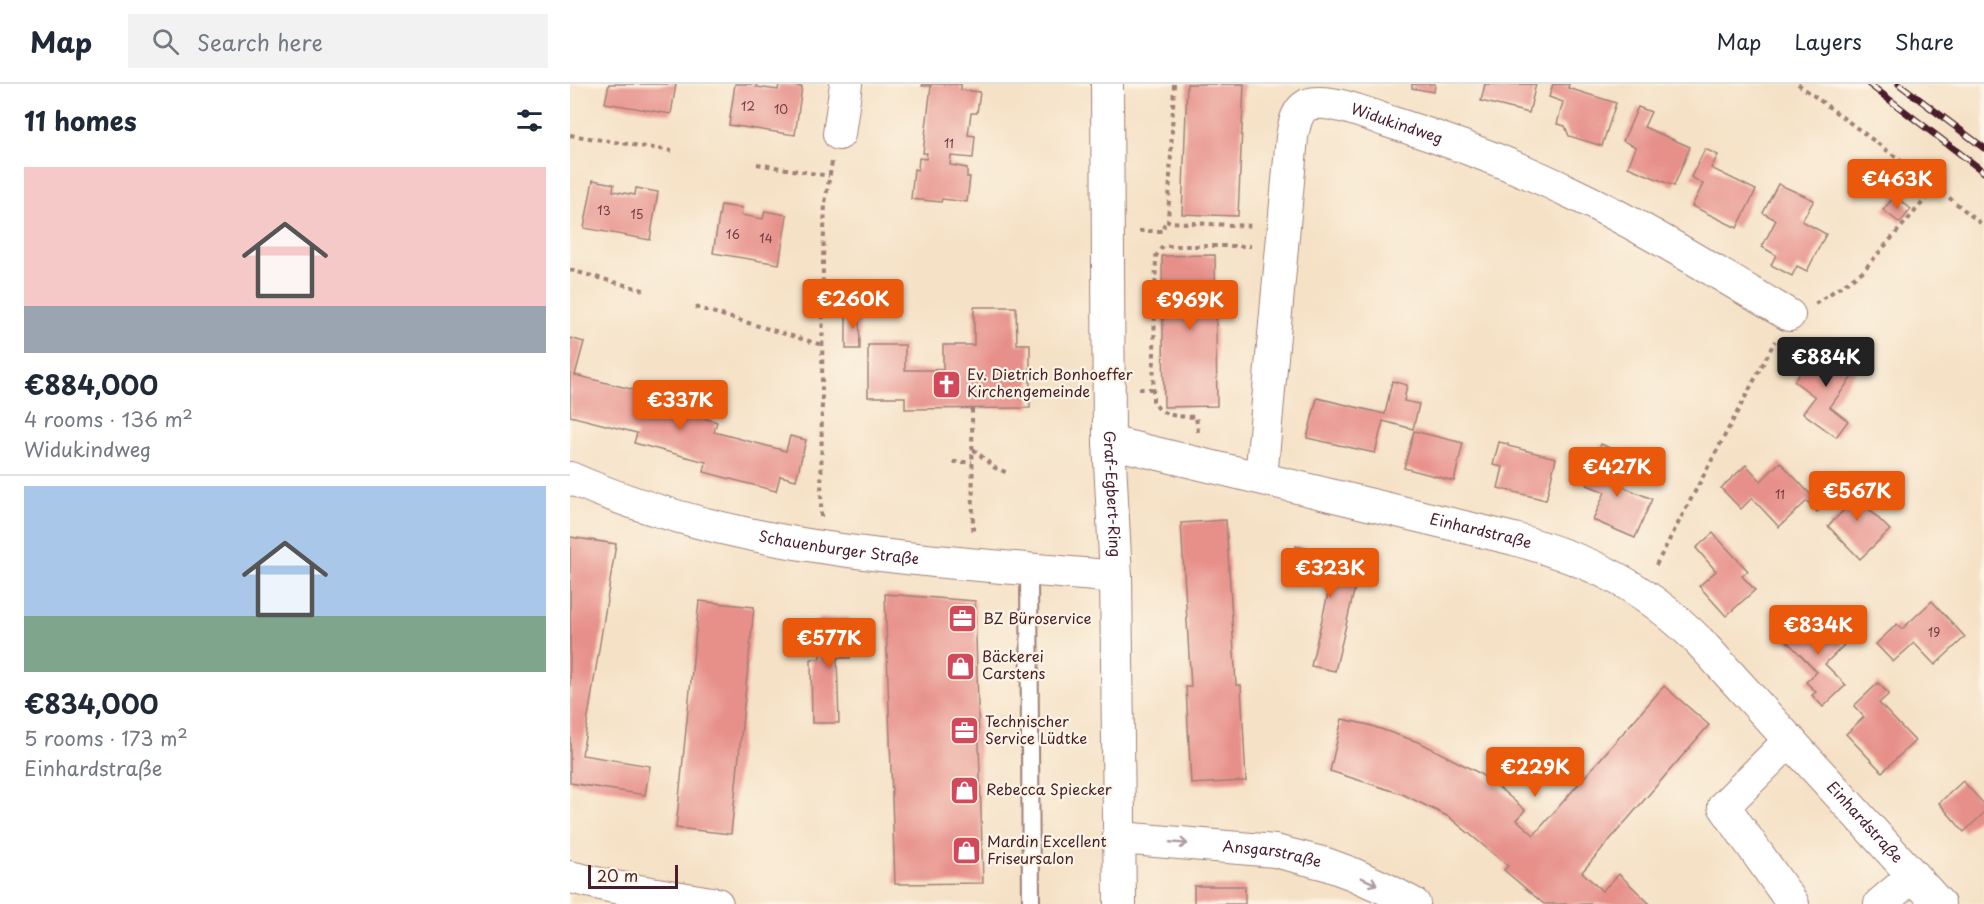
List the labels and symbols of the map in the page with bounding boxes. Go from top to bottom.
street label: Widukindweg [1349,96,1446,149]
house number: 12 [741,97,755,115]
house number: 10 [774,100,788,118]
house number: 11 [944,134,954,152]
pin: €463K [1855,159,1939,210]
house number: 13 [597,201,611,219]
house number: 15 [630,205,644,223]
house number: 16 [726,225,740,243]
house number: 14 [759,229,773,247]
pin: €260K [811,279,895,330]
pin: €969K [1148,280,1232,331]
pin: €884K [1784,337,1868,388]
place label: Ev. Dietrich Bonhoeffer Kirchengemeinde [967,362,1133,402]
church icon: Ev. Dietrich Bonhoeffer Kirchengemeinde [930,368,962,400]
pin: €337K [638,380,722,431]
street label: Graf-Egbert-Ring [1099,431,1128,558]
pin: €427K [1575,447,1659,498]
pin: €567K [1815,471,1899,522]
house number: 11 [1775,485,1785,503]
street label: Einhardstraße [1428,506,1535,554]
street label: Schauenburger Straße [757,523,920,569]
pin: €323K [1288,548,1372,599]
office icon: BZ Büroservice [946,603,978,635]
pin: €834K [1776,605,1860,656]
place label: BZ Büroservice [983,606,1092,629]
pin: €577K [787,618,871,669]
house number: 19 [1928,623,1940,641]
place label: Bäckerei Carstens [982,644,1045,684]
shop icon: Bäckerei Carstens [945,650,977,682]
place label: Technischer Service Lüdtke [985,709,1087,749]
office icon: Technischer Service Lüdtke [948,715,980,747]
pin: €229K [1493,747,1577,798]
shop icon: Rebecca Spiecker [949,774,981,806]
street label: Einhardstraße [1822,775,1909,868]
place label: Rebecca Spiecker [986,777,1112,800]
place label: Mardin Excellent Friseursalon [987,829,1107,869]
street label: Ansgarstraße [1222,834,1324,872]
shop icon: Mardin Excellent Friseursalon [950,835,982,867]
one-way arrow [1168,838,1188,849]
scale bar [588,862,678,890]
one-way arrow [1359,876,1377,887]

